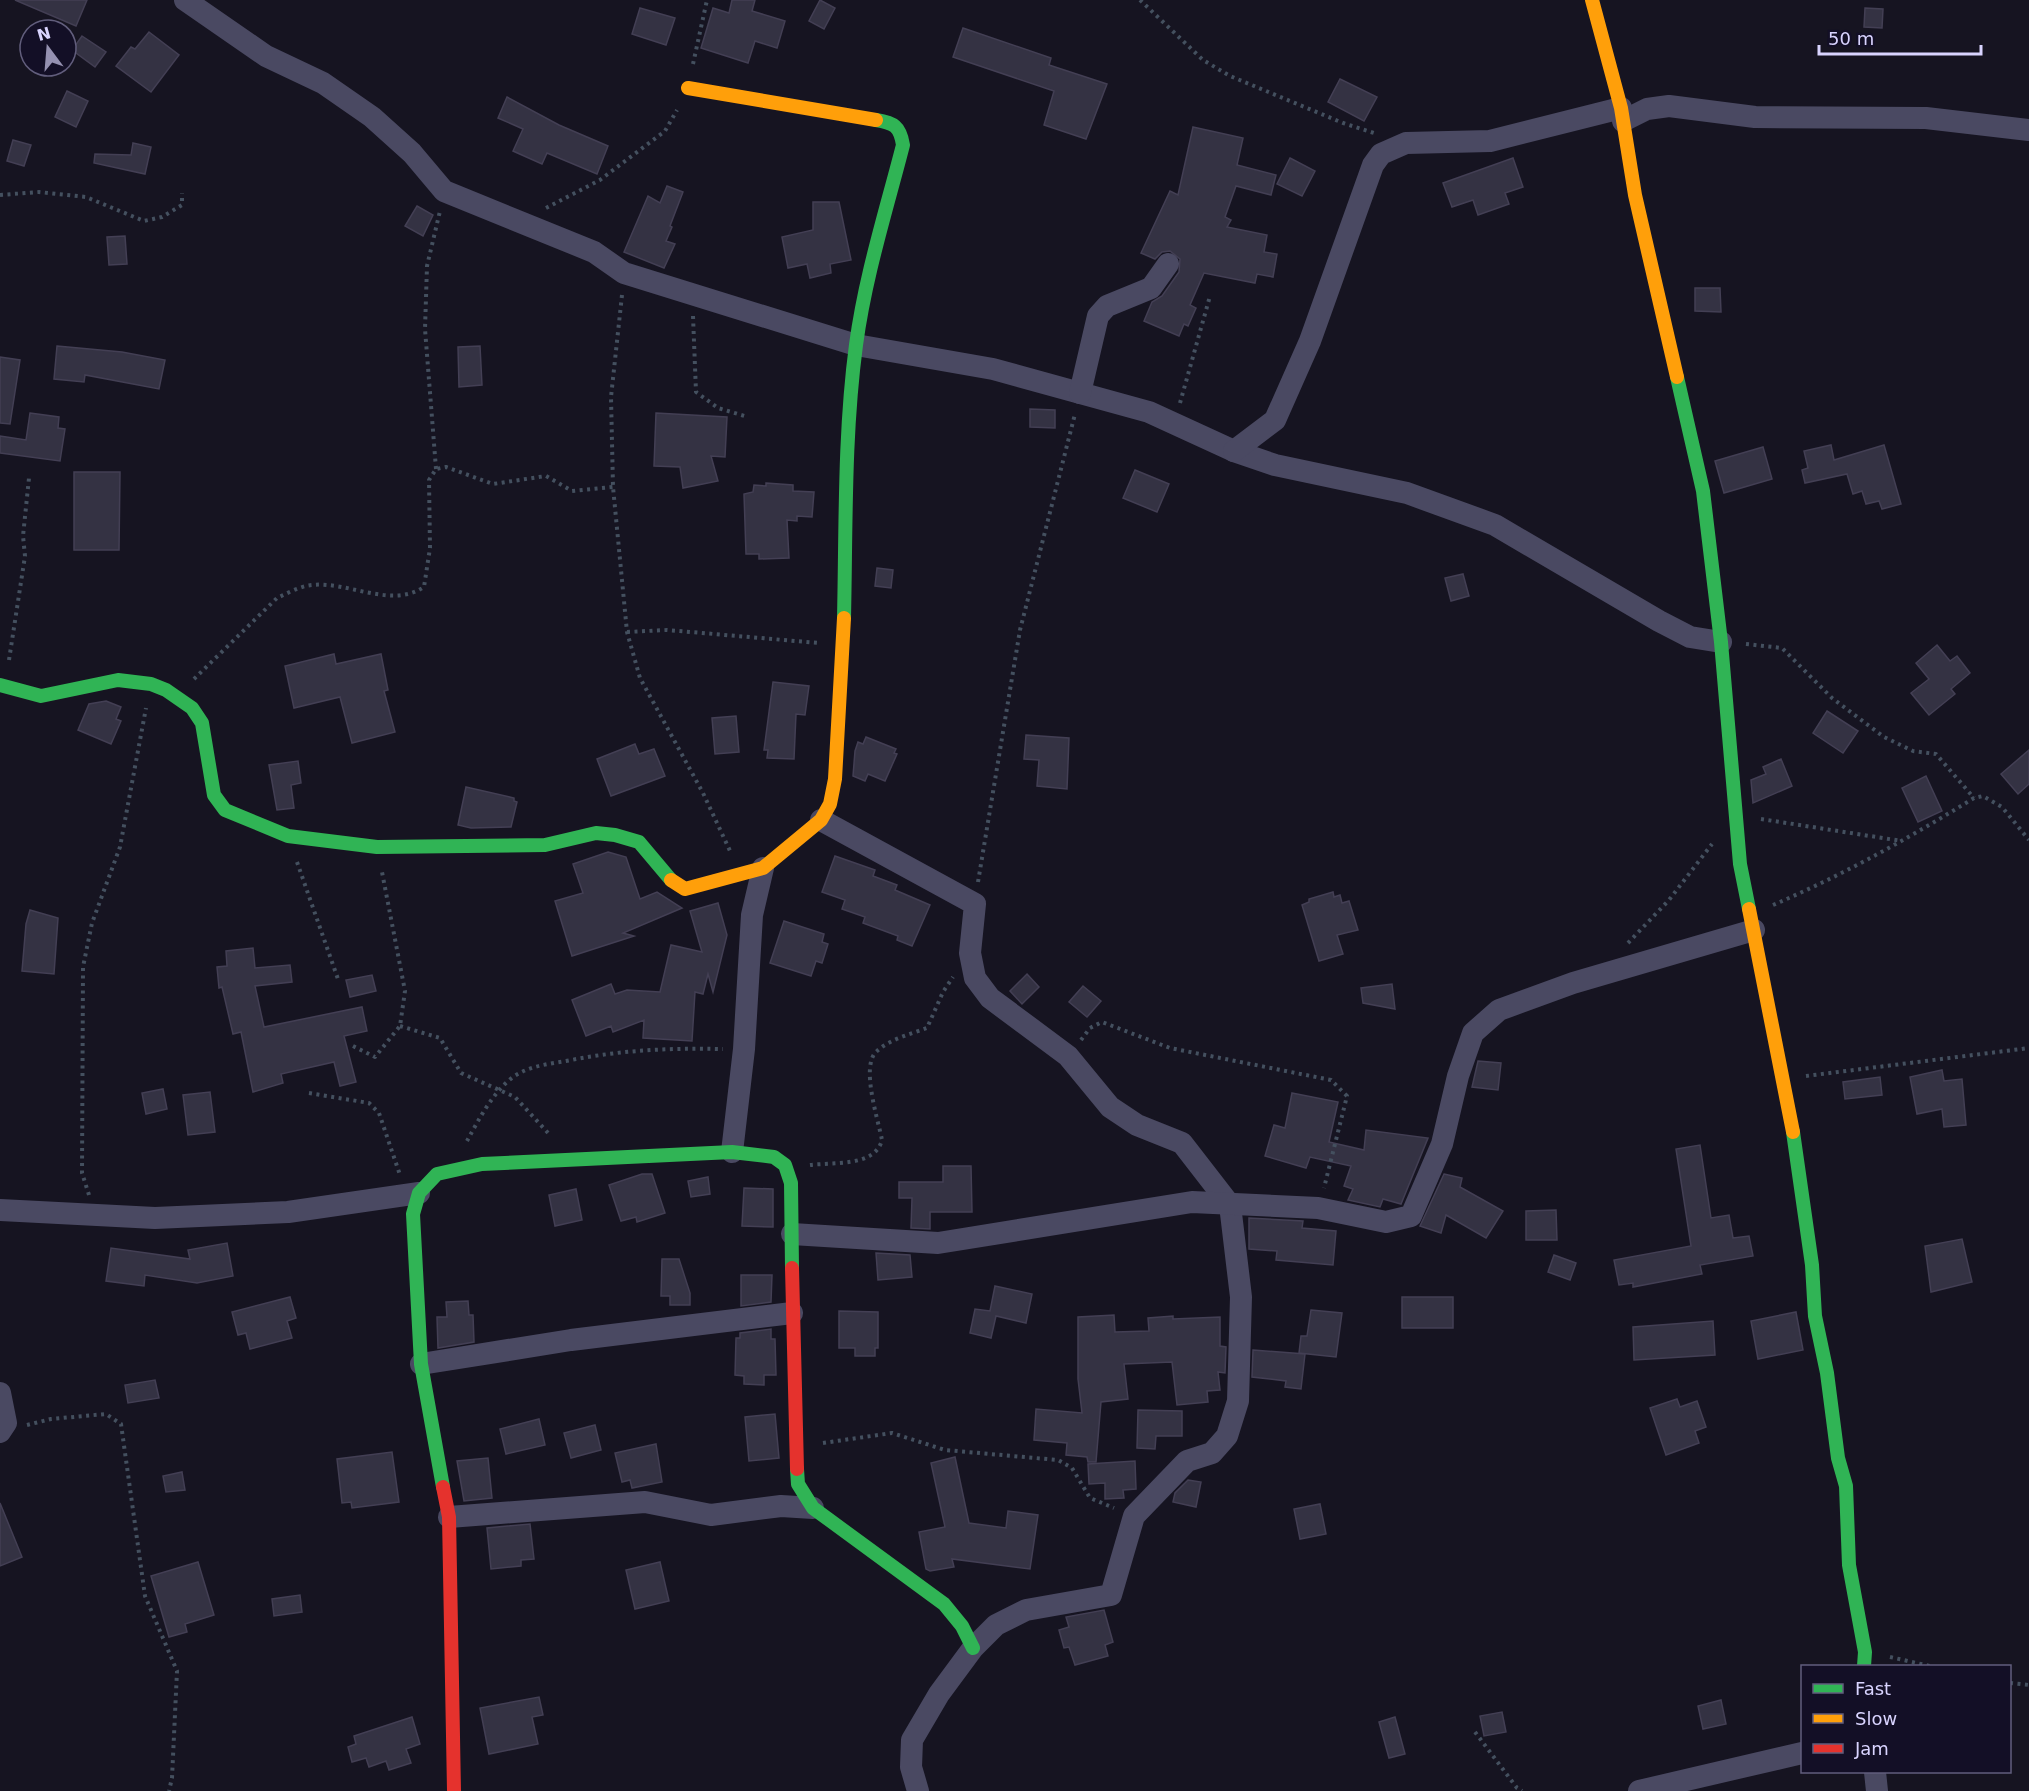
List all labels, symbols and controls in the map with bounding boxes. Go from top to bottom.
north arrow [18,18,78,78]
scale bar [1819,18,1981,56]
text: N [35,23,53,45]
text: 50 m [1828,28,1874,49]
legend [1801,1665,2011,1773]
text: Fast [1855,1678,1891,1699]
text: Slow [1855,1708,1897,1729]
text: Jam [1854,1738,1889,1759]

